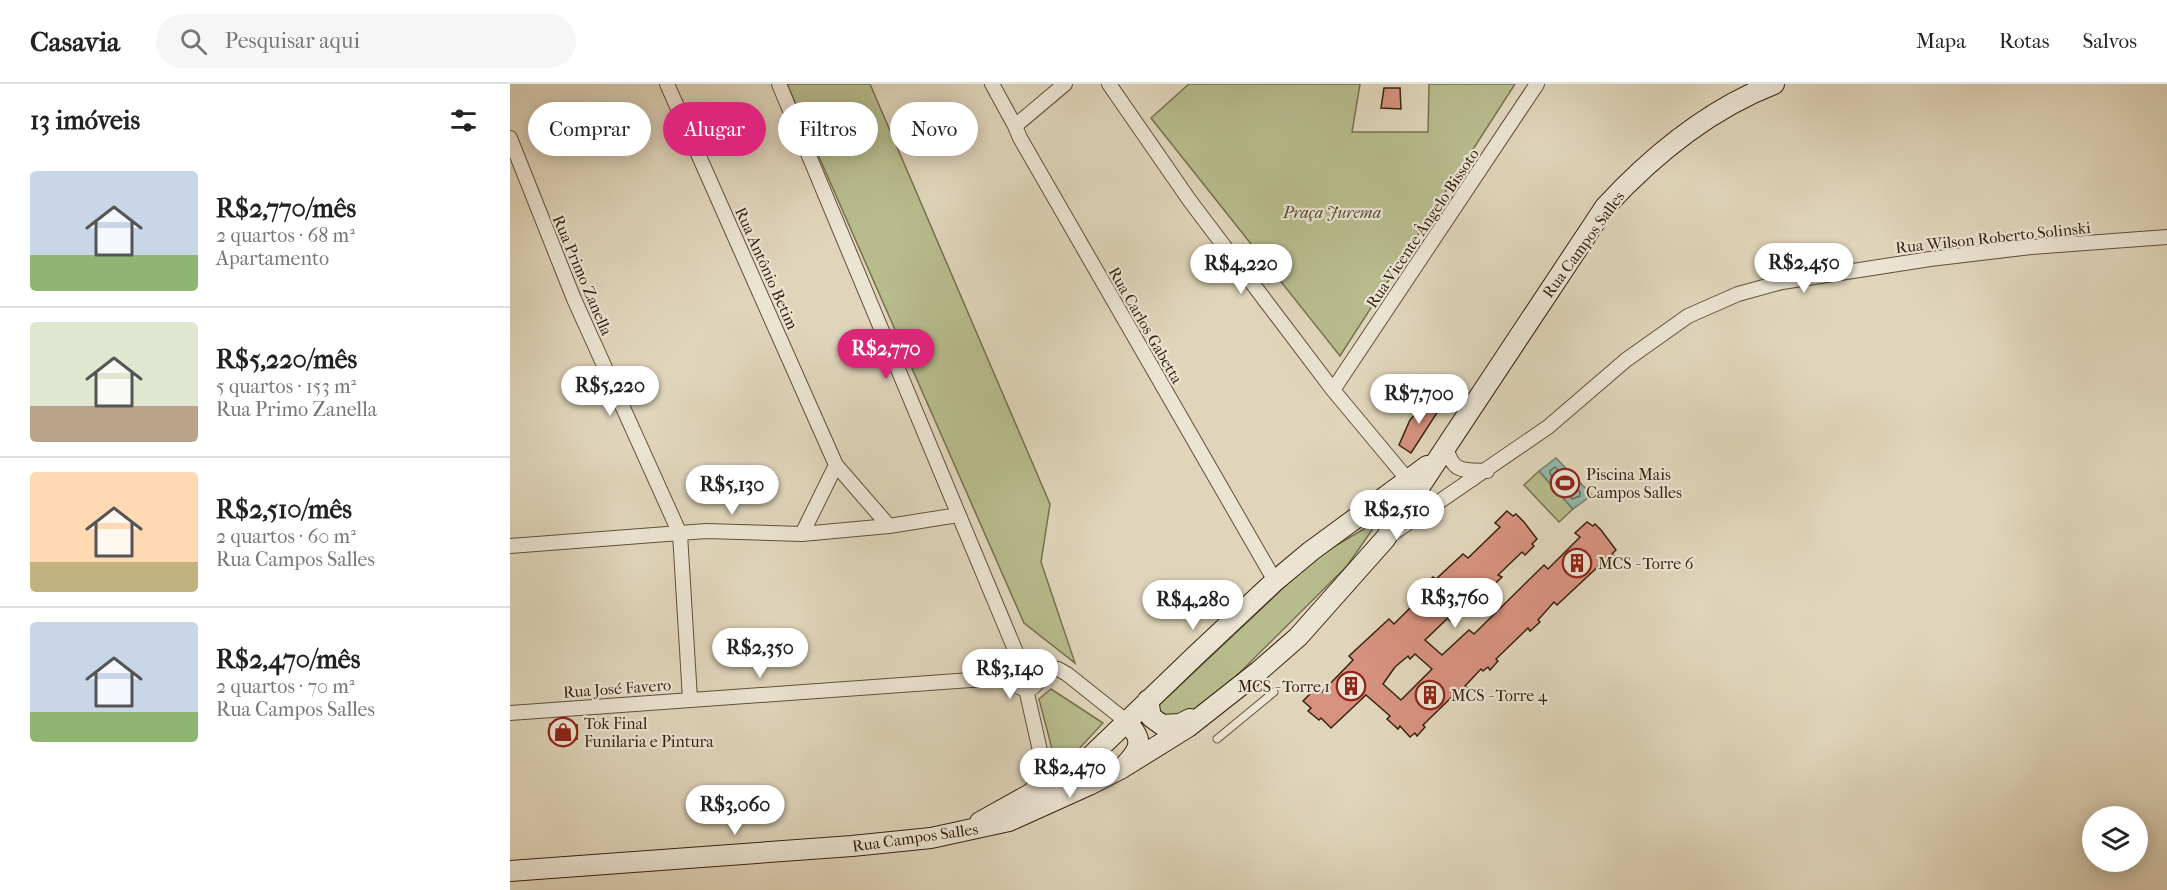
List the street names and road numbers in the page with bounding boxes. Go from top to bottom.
street label: Rua Vicente Ângelo Bissoto [1361,144,1483,312]
street label: Rua Campos Salles [1538,187,1628,301]
street label: Rua Antônio Betim [731,204,802,333]
street label: Rua Primo Zanella [549,212,617,339]
street label: Rua Wilson Roberto Solinski [1895,218,2092,257]
street label: Rua Carlos Gabetta [1104,263,1187,388]
street label: Rua José Favero [562,675,672,702]
street label: Rua Campos Salles [851,819,979,856]

